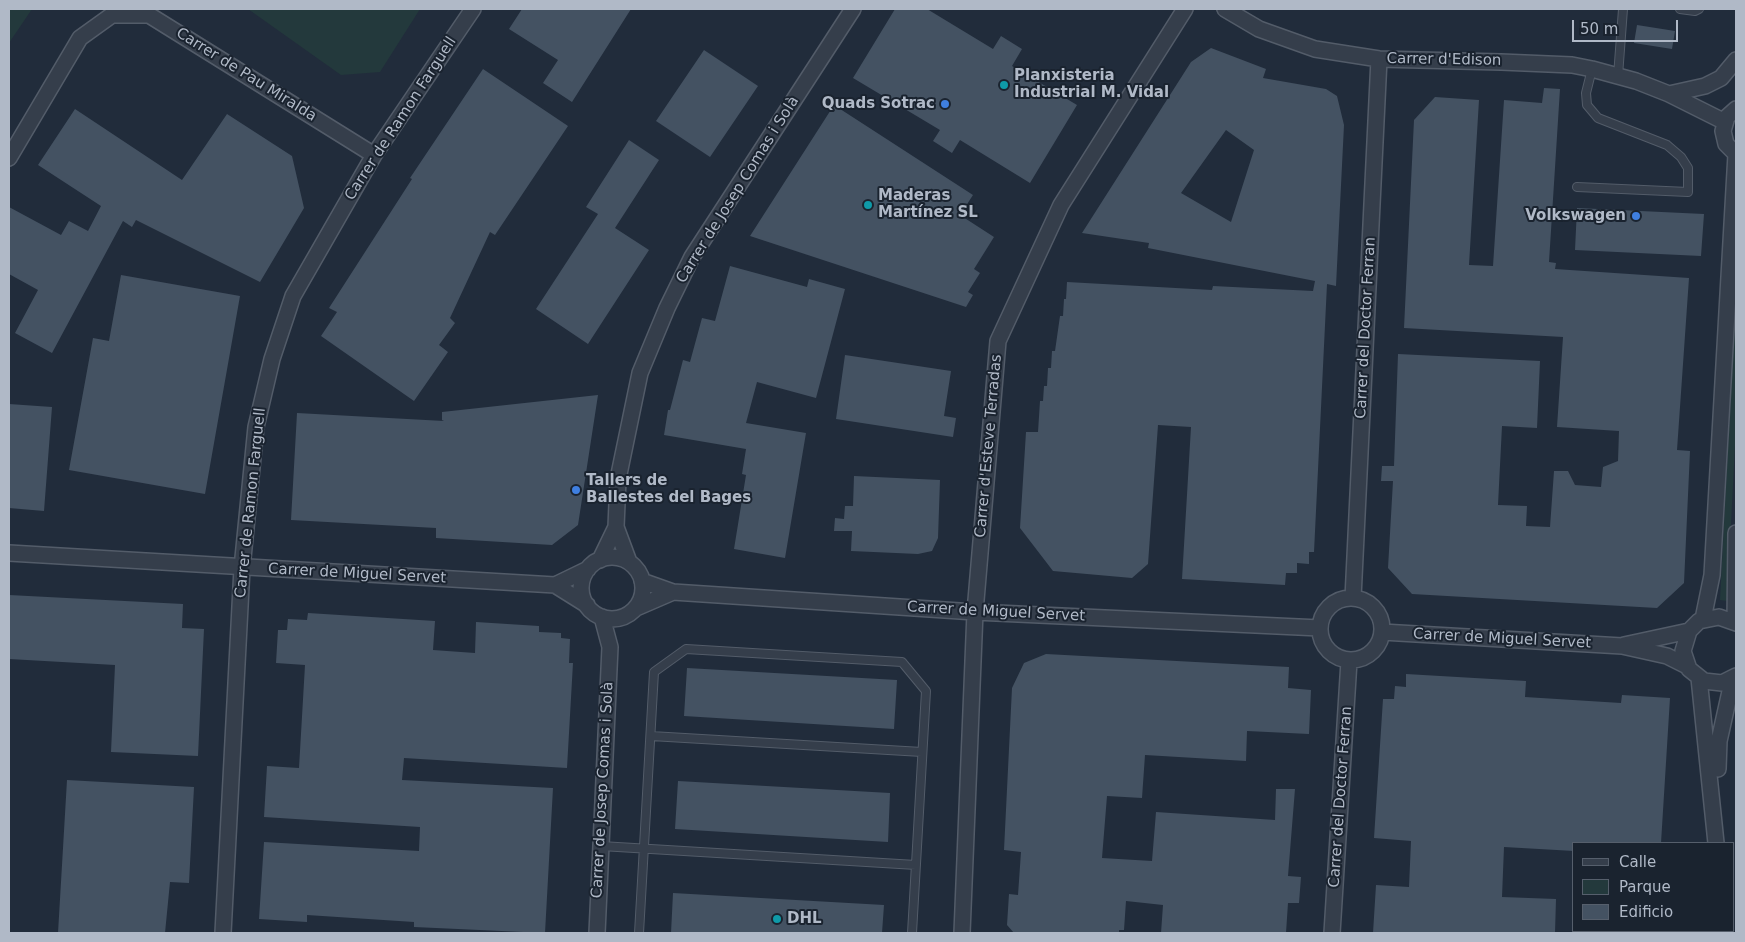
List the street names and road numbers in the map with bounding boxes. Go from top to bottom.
street label: Carrer de Pau Miralda [172,24,320,126]
street label: Carrer de Ramon Farguell [341,34,461,204]
street label: Carrer d'Edison [1386,50,1502,70]
street label: Carrer de Josep Comas i Solà [673,93,803,287]
street label: Carrer del Doctor Ferran [1352,237,1380,419]
street label: Carrer d'Esteve Terradas [972,354,1006,538]
street label: Carrer de Ramon Farguell [232,407,270,599]
street label: Carrer de Miguel Servet [268,560,446,588]
street label: Carrer de Miguel Servet [907,598,1085,626]
street label: Carrer de Miguel Servet [1413,625,1591,653]
street label: Carrer de Josep Comas i Solà [588,681,618,899]
street label: Carrer del Doctor Ferran [1326,706,1356,888]

